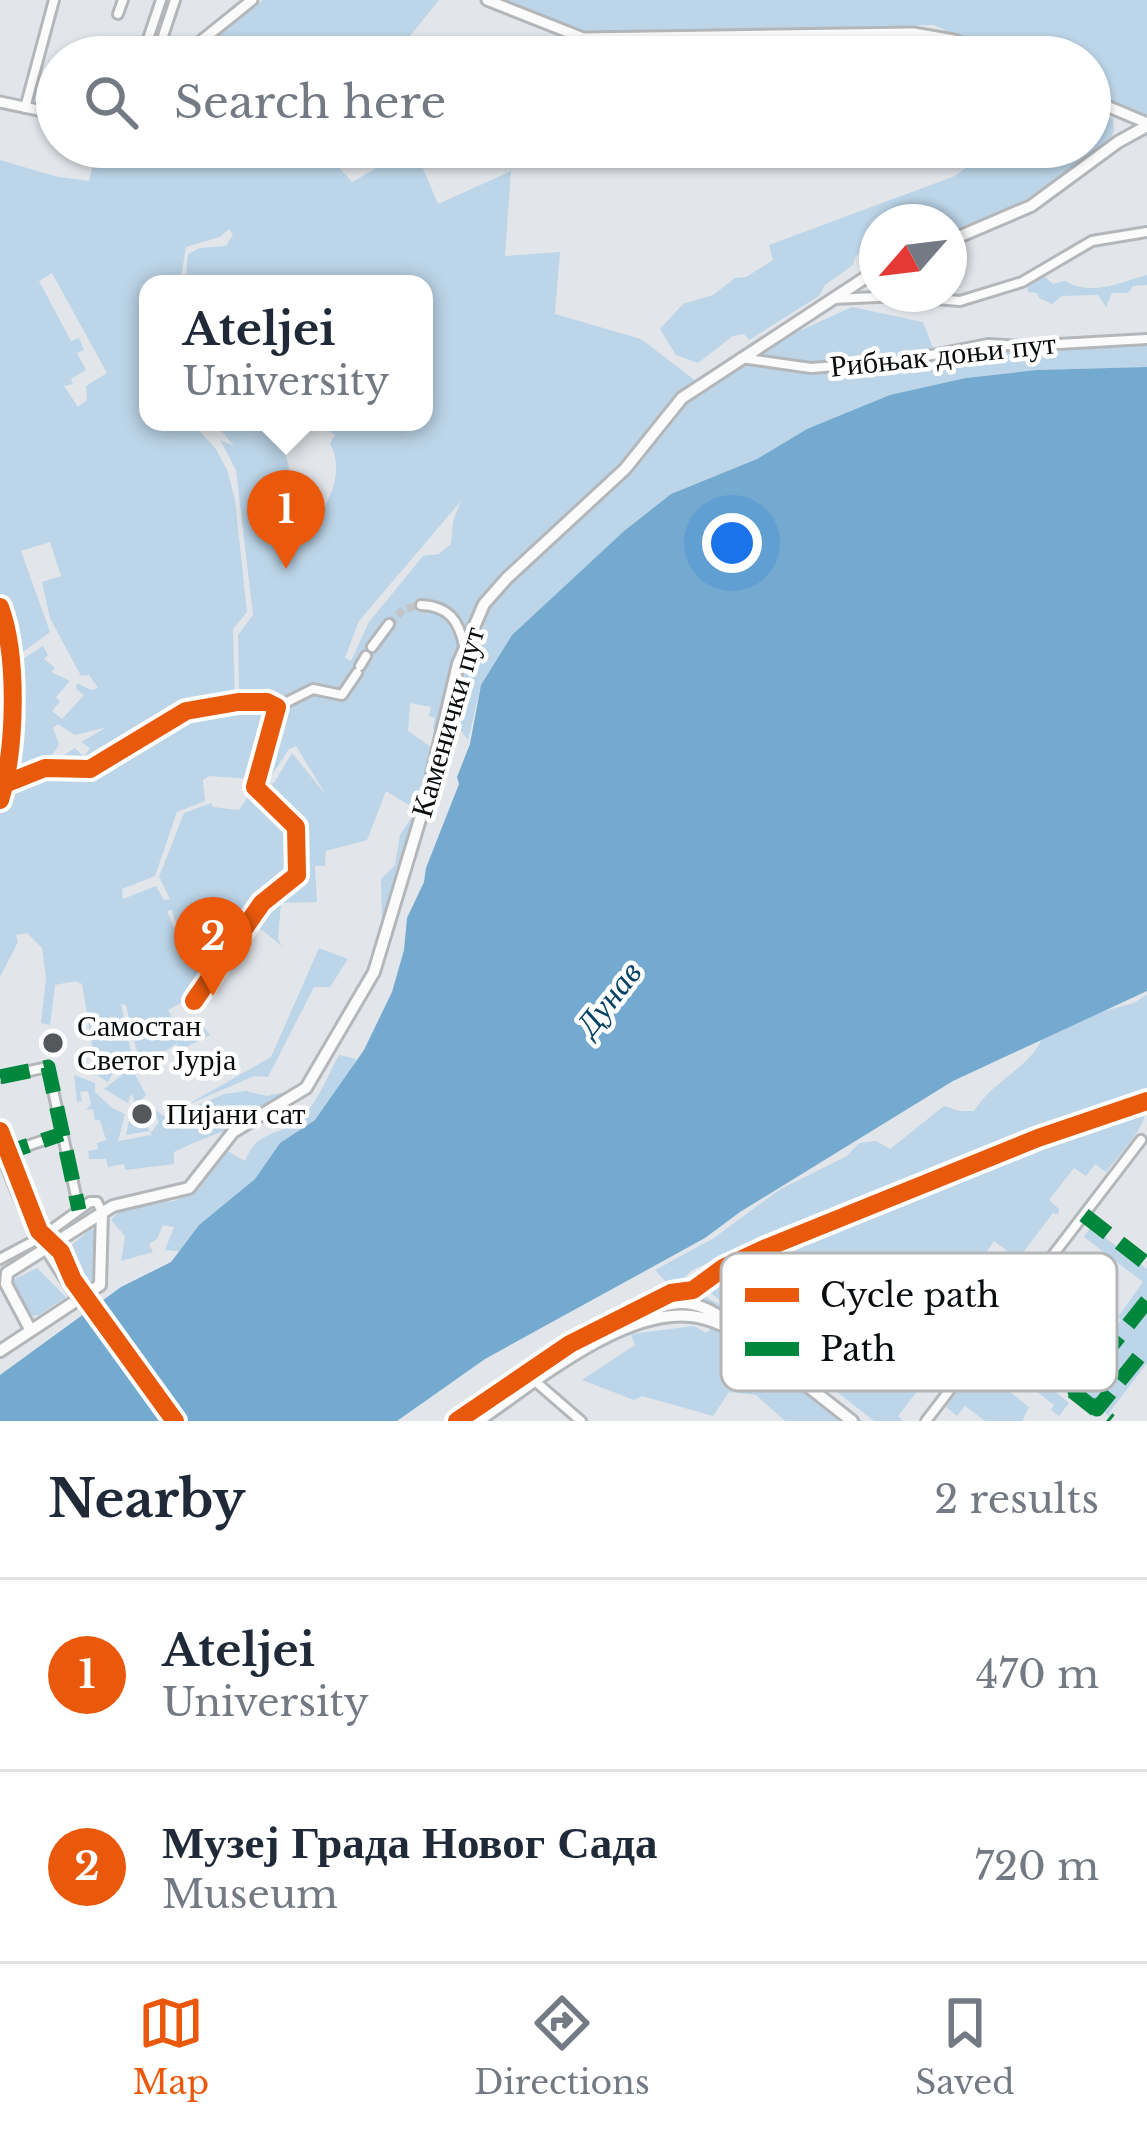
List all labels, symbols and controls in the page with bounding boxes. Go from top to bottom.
search box [36,36,1111,168]
icon: search [78,69,144,135]
text: Search here [174,74,446,130]
north arrow [859,204,967,312]
popup [139,275,433,431]
text: Ateljei [183,301,336,357]
street label: Рибњак доњи пут [828,324,1058,385]
text: University [183,357,389,406]
pin: 1 [247,470,325,569]
your location [702,513,762,573]
street label: Каменички пут [403,623,492,821]
pin: 2 [174,897,252,996]
water label: Дунав [565,953,650,1046]
place label: Самостан Светог Јурја [77,1007,236,1078]
marker: Самостан Светог Јурја [40,1030,66,1056]
place label: Пијани сат [166,1095,305,1132]
marker: Пијани сат [129,1101,155,1127]
legend [721,1253,1117,1391]
text: Cycle path [820,1275,1000,1316]
text: Path [820,1329,896,1370]
text: Nearby [48,1468,245,1531]
text: 2 results [934,1475,1099,1524]
text: Ateljei [162,1622,315,1678]
text: 1 [78,1650,96,1699]
text: 470 m [976,1650,1099,1699]
text: University [162,1678,369,1727]
text: Музеј Града Новог Сада [162,1814,658,1870]
text: 2 [74,1842,100,1891]
text: 720 m [975,1842,1099,1891]
text: Museum [162,1870,338,1919]
tab: Map [133,1990,209,2103]
tab: Directions [474,1990,650,2103]
tab: Saved [915,1990,1014,2103]

